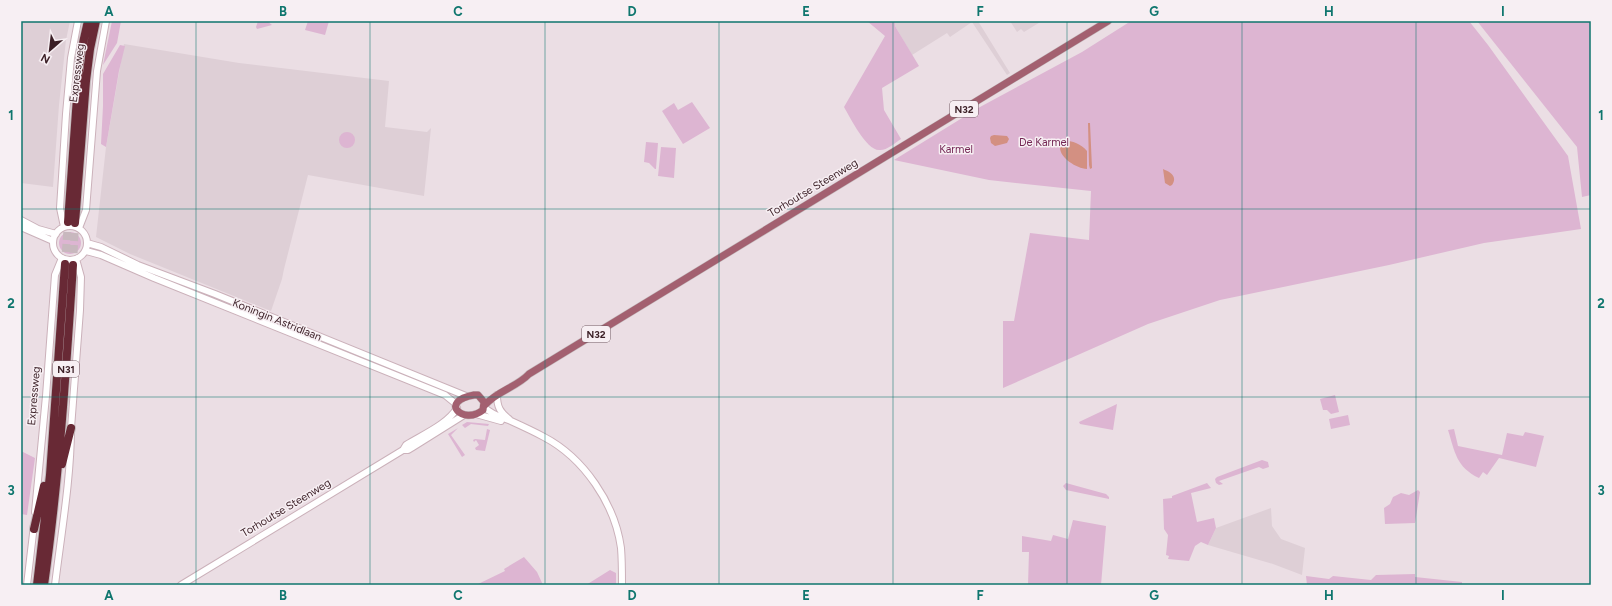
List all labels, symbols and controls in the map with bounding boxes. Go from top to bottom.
text: A [104,4,114,19]
text: B [279,4,287,19]
text: C [453,4,463,19]
text: D [627,4,637,19]
text: E [802,4,810,19]
text: F [976,4,984,19]
text: G [1149,4,1159,19]
text: H [1324,4,1334,19]
text: I [1501,4,1505,19]
north arrow [30,30,70,70]
street label: Expressweg [67,43,87,103]
text: N [39,51,52,66]
road number: N32 [950,101,978,117]
text: 1 [8,108,14,123]
text: 1 [1598,108,1604,123]
park label: De Karmel [1019,136,1069,149]
park label: Karmel [939,143,973,156]
street label: Torhoutse Steenweg [766,156,860,220]
text: 2 [7,296,15,311]
street label: Koningin Astridlaan [231,296,323,344]
text: 2 [1597,296,1605,311]
road number: N32 [582,326,610,342]
road number: N31 [53,361,79,377]
street label: Expressweg [25,366,43,426]
street label: Torhoutse Steenweg [239,476,333,540]
text: 3 [7,483,15,498]
text: 3 [1597,483,1605,498]
text: A [104,588,114,603]
text: B [279,588,287,603]
text: C [453,588,463,603]
text: D [627,588,637,603]
text: E [802,588,810,603]
text: F [976,588,984,603]
text: G [1149,588,1159,603]
text: H [1324,588,1334,603]
text: I [1501,588,1505,603]

